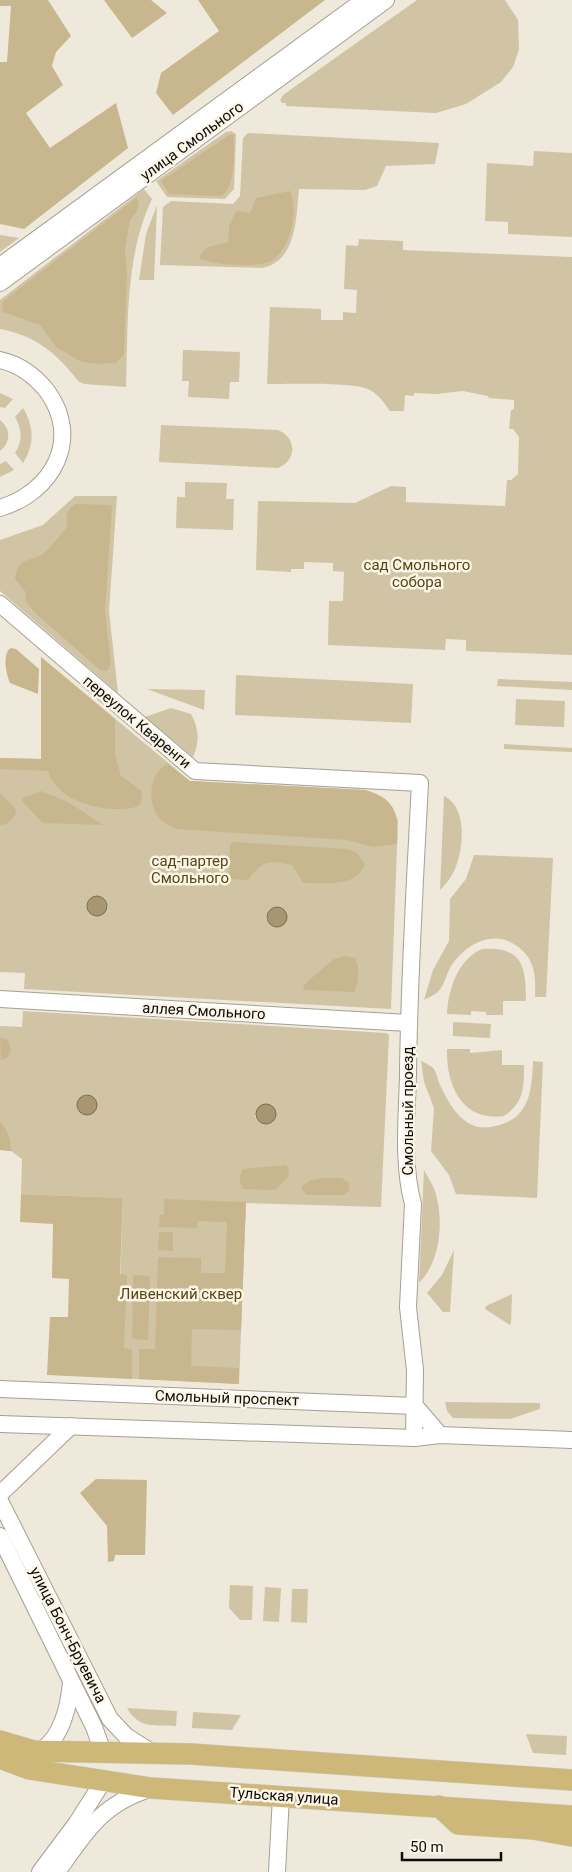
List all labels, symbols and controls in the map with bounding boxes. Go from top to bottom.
street label: улица Смольного [137,98,247,184]
park label: сад Смольного собора [364,556,470,591]
street label: переулок Кваренги [79,672,195,772]
park label: сад-партер Смольного [151,852,229,887]
street label: аллея Смольного [142,999,266,1023]
street label: Смольный проезд [399,1046,417,1176]
park label: Ливенский сквер [120,1285,242,1303]
street label: Смольный проспект [155,1386,299,1410]
street label: улица Бонч-Бруевича [26,1564,110,1706]
street label: Тульская улица [229,1783,339,1809]
scale bar [402,1830,501,1862]
text: 50 m [410,1838,444,1856]

